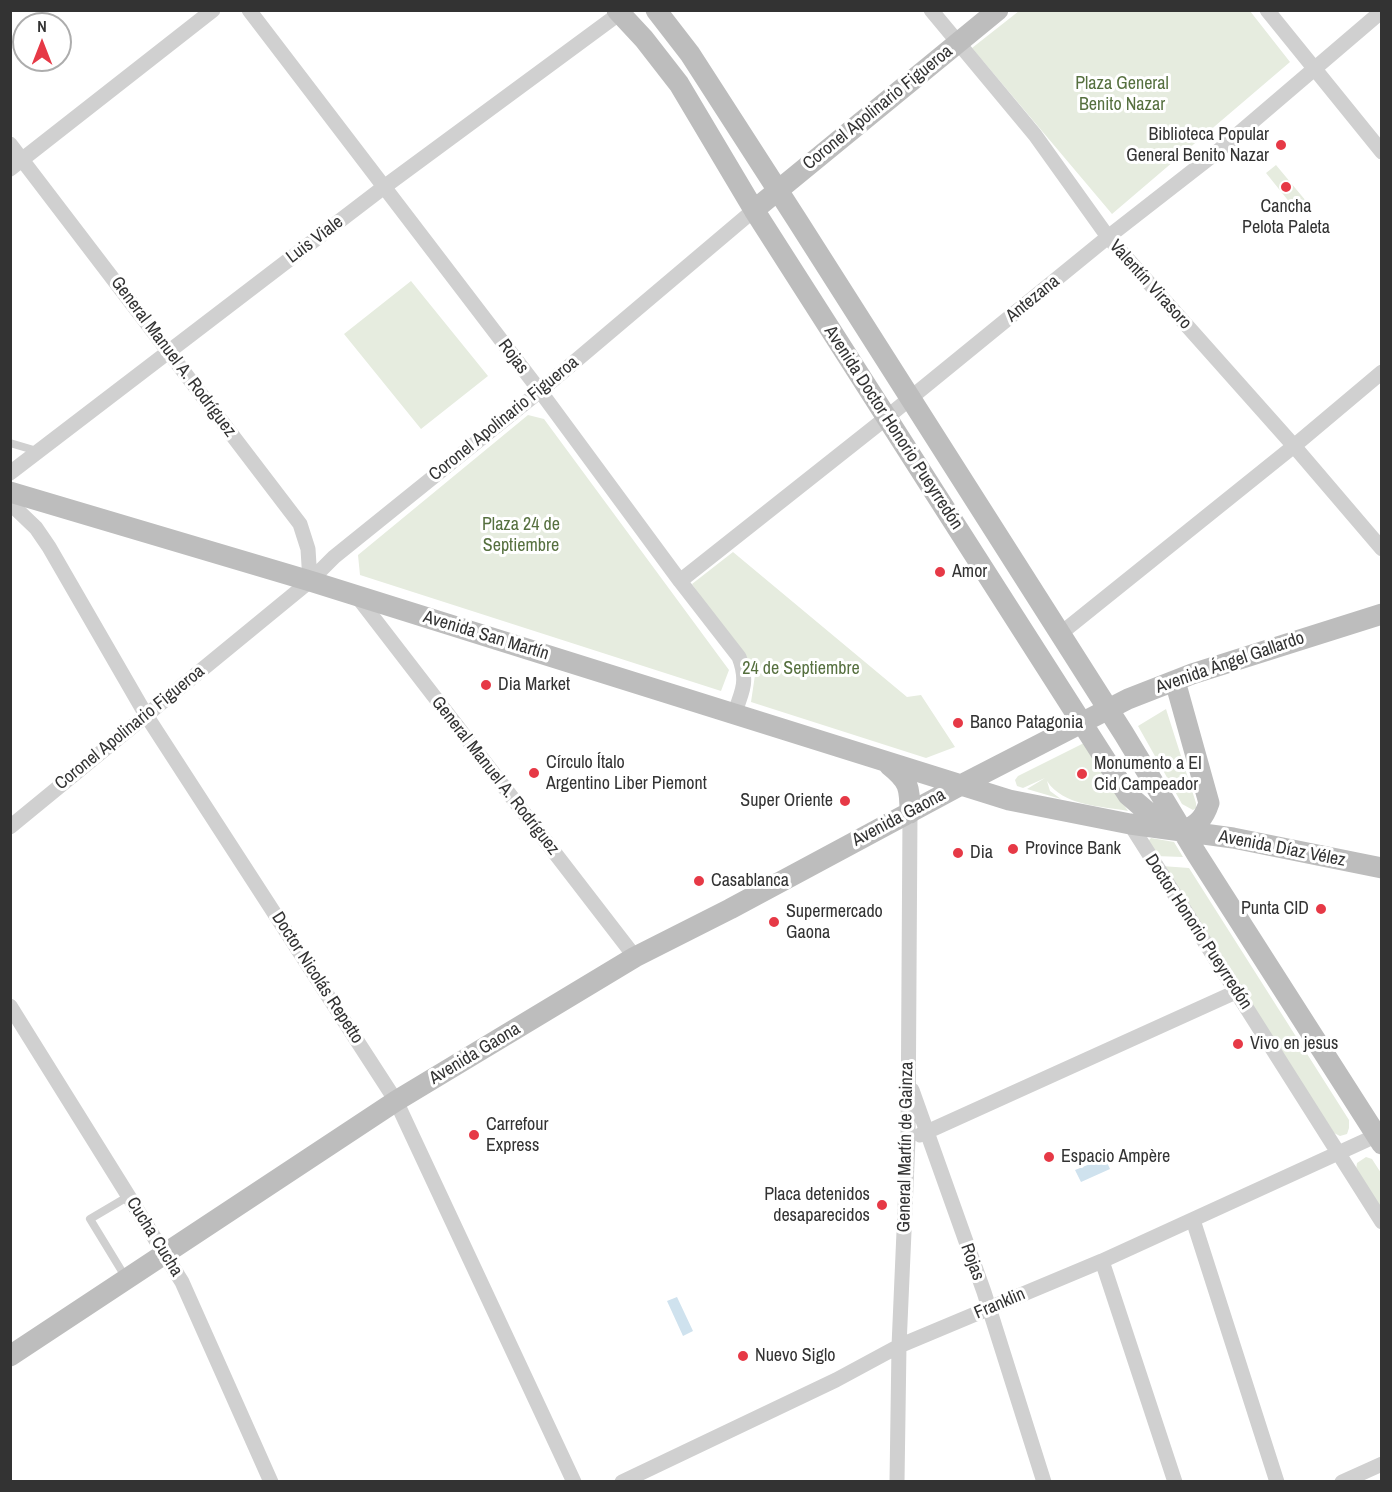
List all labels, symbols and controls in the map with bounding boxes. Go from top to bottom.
north arrow [12,12,72,72]
text: N [37,15,47,37]
street label: Coronel Apolinario Figueroa [799,41,957,175]
park label: Plaza General Benito Nazar [1075,73,1169,116]
place label: Biblioteca Popular General Benito Nazar [1126,124,1269,166]
marker: Biblioteca Popular General Benito Nazar [1274,138,1288,152]
marker: Cancha Pelota Paleta [1279,180,1293,194]
place label: Cancha Pelota Paleta [1242,196,1330,238]
street label: Luis Viale [282,212,348,268]
street label: Valentín Virasoro [1104,236,1196,334]
street label: Antezana [1002,271,1064,327]
street label: General Manuel A. Rodríguez [106,273,240,441]
street label: Avenida Doctor Honorio Pueyrredón [819,322,967,534]
street label: Rojas [493,335,533,379]
street label: Coronel Apolinario Figueroa [425,352,583,486]
park label: Plaza 24 de Septiembre [482,514,560,556]
place label: Amor [952,561,987,583]
marker: Amor [933,565,947,579]
street label: Avenida San Martín [421,607,551,665]
street label: Avenida Ángel Gallardo [1153,627,1307,699]
park label: 24 de Septiembre [742,658,860,680]
street label: Coronel Apolinario Figueroa [51,661,209,795]
place label: Dia Market [498,674,570,696]
marker: Dia Market [479,678,493,692]
street label: General Manuel A. Rodríguez [426,692,564,860]
place label: Banco Patagonia [970,712,1083,734]
marker: Banco Patagonia [951,716,965,730]
place label: Círculo Ítalo Argentino Liber Piemont [546,752,707,795]
place label: Monumento a El Cid Campeador [1094,753,1201,795]
marker: Círculo Ítalo Argentino Liber Piemont [527,766,541,780]
marker: Monumento a El Cid Campeador [1075,767,1089,781]
street label: Avenida Gaona [849,784,949,852]
place label: Super Oriente [740,790,833,812]
marker: Super Oriente [838,794,852,808]
street label: Avenida Díaz Vélez [1217,826,1347,872]
place label: Province Bank [1025,838,1121,860]
place label: Dia [970,842,993,864]
marker: Province Bank [1006,842,1020,856]
marker: Dia [951,846,965,860]
street label: Doctor Honorio Pueyrredón [1140,850,1256,1014]
place label: Casablanca [711,870,789,892]
marker: Casablanca [692,874,706,888]
place label: Punta CID [1241,898,1309,920]
place label: Supermercado Gaona [786,901,883,944]
marker: Punta CID [1314,902,1328,916]
street label: Doctor Nicolás Repetto [266,908,368,1048]
marker: Supermercado Gaona [767,915,781,929]
street label: Avenida Gaona [426,1018,524,1090]
place label: Vivo en jesus [1250,1033,1338,1055]
marker: Vivo en jesus [1231,1037,1245,1051]
street label: General Martín de Gainza [894,1061,918,1233]
place label: Carrefour Express [486,1114,548,1156]
marker: Carrefour Express [467,1128,481,1142]
place label: Espacio Ampère [1061,1146,1170,1168]
marker: Espacio Ampère [1042,1150,1056,1164]
place label: Placa detenidos desaparecidos [764,1184,870,1226]
street label: Cucha Cucha [121,1193,187,1281]
marker: Placa detenidos desaparecidos [875,1198,889,1212]
street label: Rojas [955,1241,989,1283]
street label: Franklin [971,1284,1029,1324]
place label: Nuevo Siglo [755,1345,835,1367]
marker: Nuevo Siglo [736,1349,750,1363]

